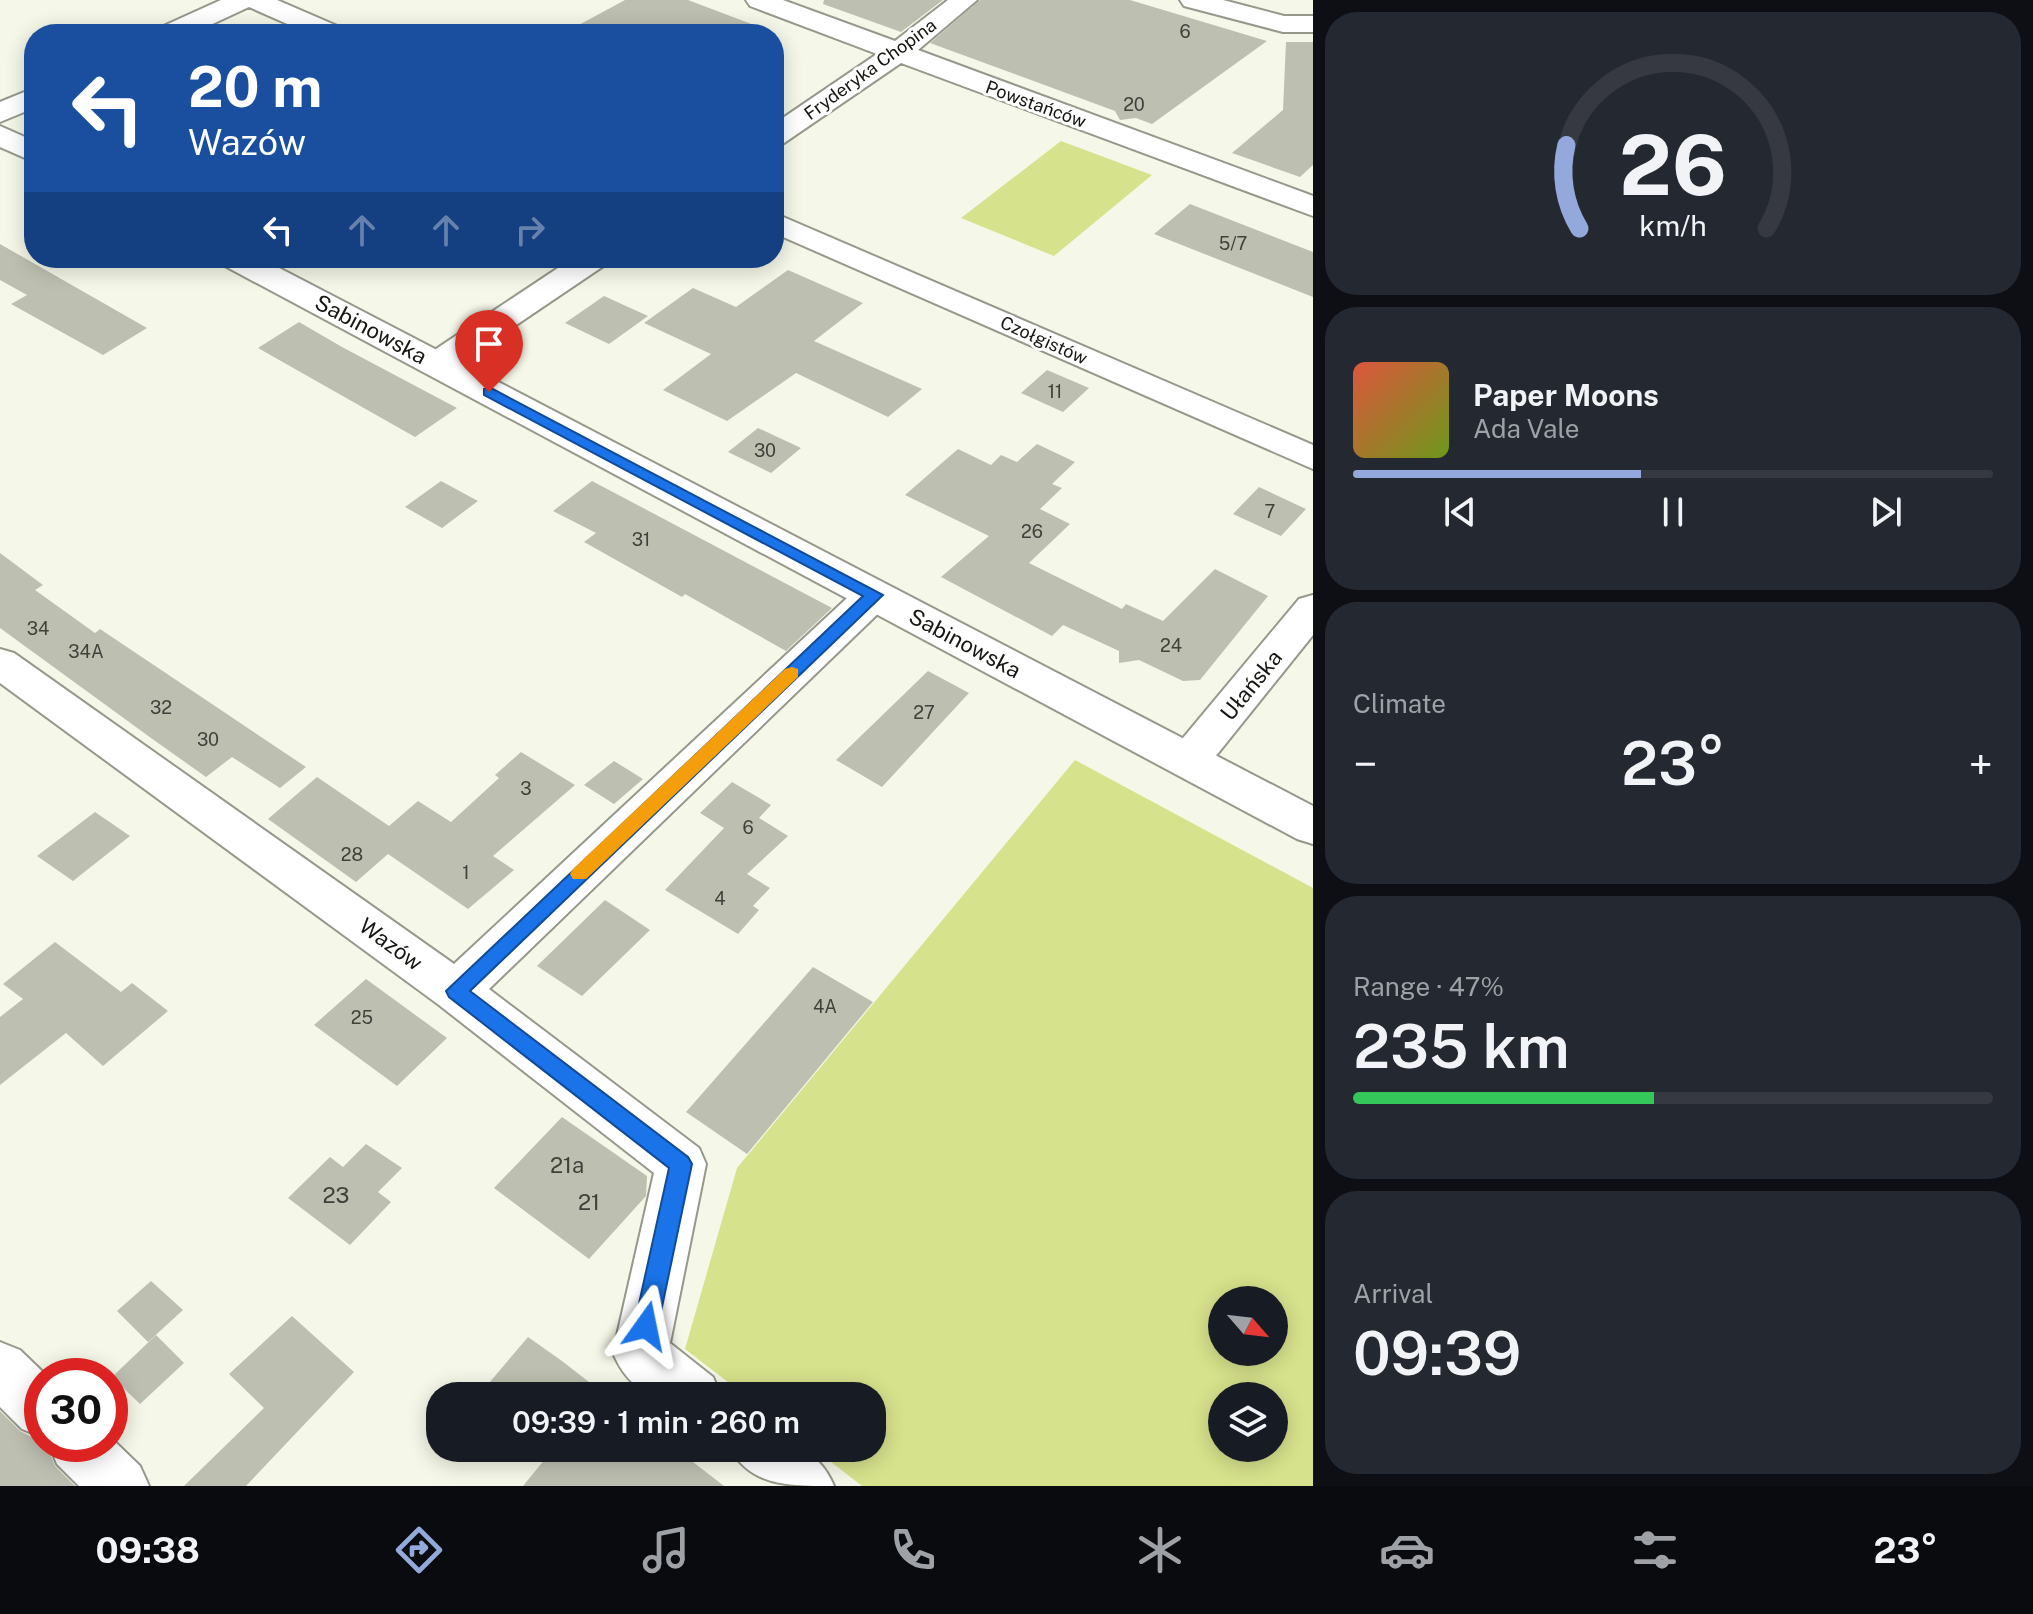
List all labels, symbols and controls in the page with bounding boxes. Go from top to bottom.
street label: Fryderyka Chopina [800,14,940,124]
house number: 6 [1179,21,1191,42]
text: 20 m [188,54,322,120]
icon: left [56,56,160,160]
street label: Powstańców [983,76,1089,132]
house number: 20 [1123,94,1145,115]
text: 26 [1619,116,1727,214]
text: Wazów [188,121,306,163]
icon: left [256,208,300,252]
icon: ahead [340,208,384,252]
icon: ahead [424,208,468,252]
icon: right [508,208,552,252]
text: km/h [1639,210,1707,243]
house number: 5/7 [1219,233,1247,254]
street label: Sabinowska [311,289,431,369]
pin [455,310,523,392]
street label: Czołgistów [997,311,1091,369]
icon: arrive [467,322,511,366]
text: Paper Moons [1473,377,1659,413]
house number: 11 [1048,381,1062,402]
text: Ada Vale [1473,413,1579,444]
house number: 30 [754,440,776,461]
icon: previous [1438,490,1482,534]
icon: pause [1651,490,1695,534]
icon: next [1864,490,1908,534]
house number: 7 [1265,501,1275,522]
house number: 26 [1021,521,1043,542]
house number: 31 [632,529,650,550]
street label: Sabinowska [905,603,1025,683]
house number: 34 [27,618,49,639]
house number: 24 [1160,635,1182,656]
house number: 34A [68,641,104,662]
street label: Ułańska [1215,645,1287,725]
text: Climate [1353,688,1446,719]
house number: 32 [150,697,172,718]
house number: 27 [913,702,935,723]
text: 23° [1621,728,1725,799]
house number: 30 [197,729,219,750]
text: − [1353,738,1377,790]
text: + [1969,738,1993,790]
house number: 3 [520,778,532,799]
house number: 6 [742,817,754,838]
house number: 28 [341,844,363,865]
house number: 1 [462,862,470,883]
house number: 4 [714,888,726,909]
street label: Wazów [354,912,428,976]
text: Range · 47% [1353,971,1504,1002]
house number: 4A [813,996,837,1017]
house number: 25 [351,1007,373,1028]
text: 235 km [1353,1011,1570,1082]
house number: 21a [550,1152,584,1178]
house number: 23 [323,1182,349,1208]
house number: 21 [578,1189,600,1215]
text: Arrival [1353,1278,1433,1309]
position arrow [604,1284,688,1368]
north arrow [1208,1286,1288,1366]
map controls [1208,1286,1288,1462]
text: 09:39 [1353,1318,1521,1389]
speed limit sign: 30 [24,1358,128,1462]
button: layers [1208,1382,1288,1462]
text: 09:39 · 1 min · 260 m [512,1404,800,1440]
icon: directions [391,1522,447,1578]
icon: music [638,1522,694,1578]
icon: phone [885,1522,941,1578]
icon: climate [1132,1522,1188,1578]
icon: car [1379,1522,1435,1578]
icon: filters [1627,1522,1683,1578]
text: 09:38 [96,1529,200,1571]
text: 23° [1874,1529,1937,1571]

